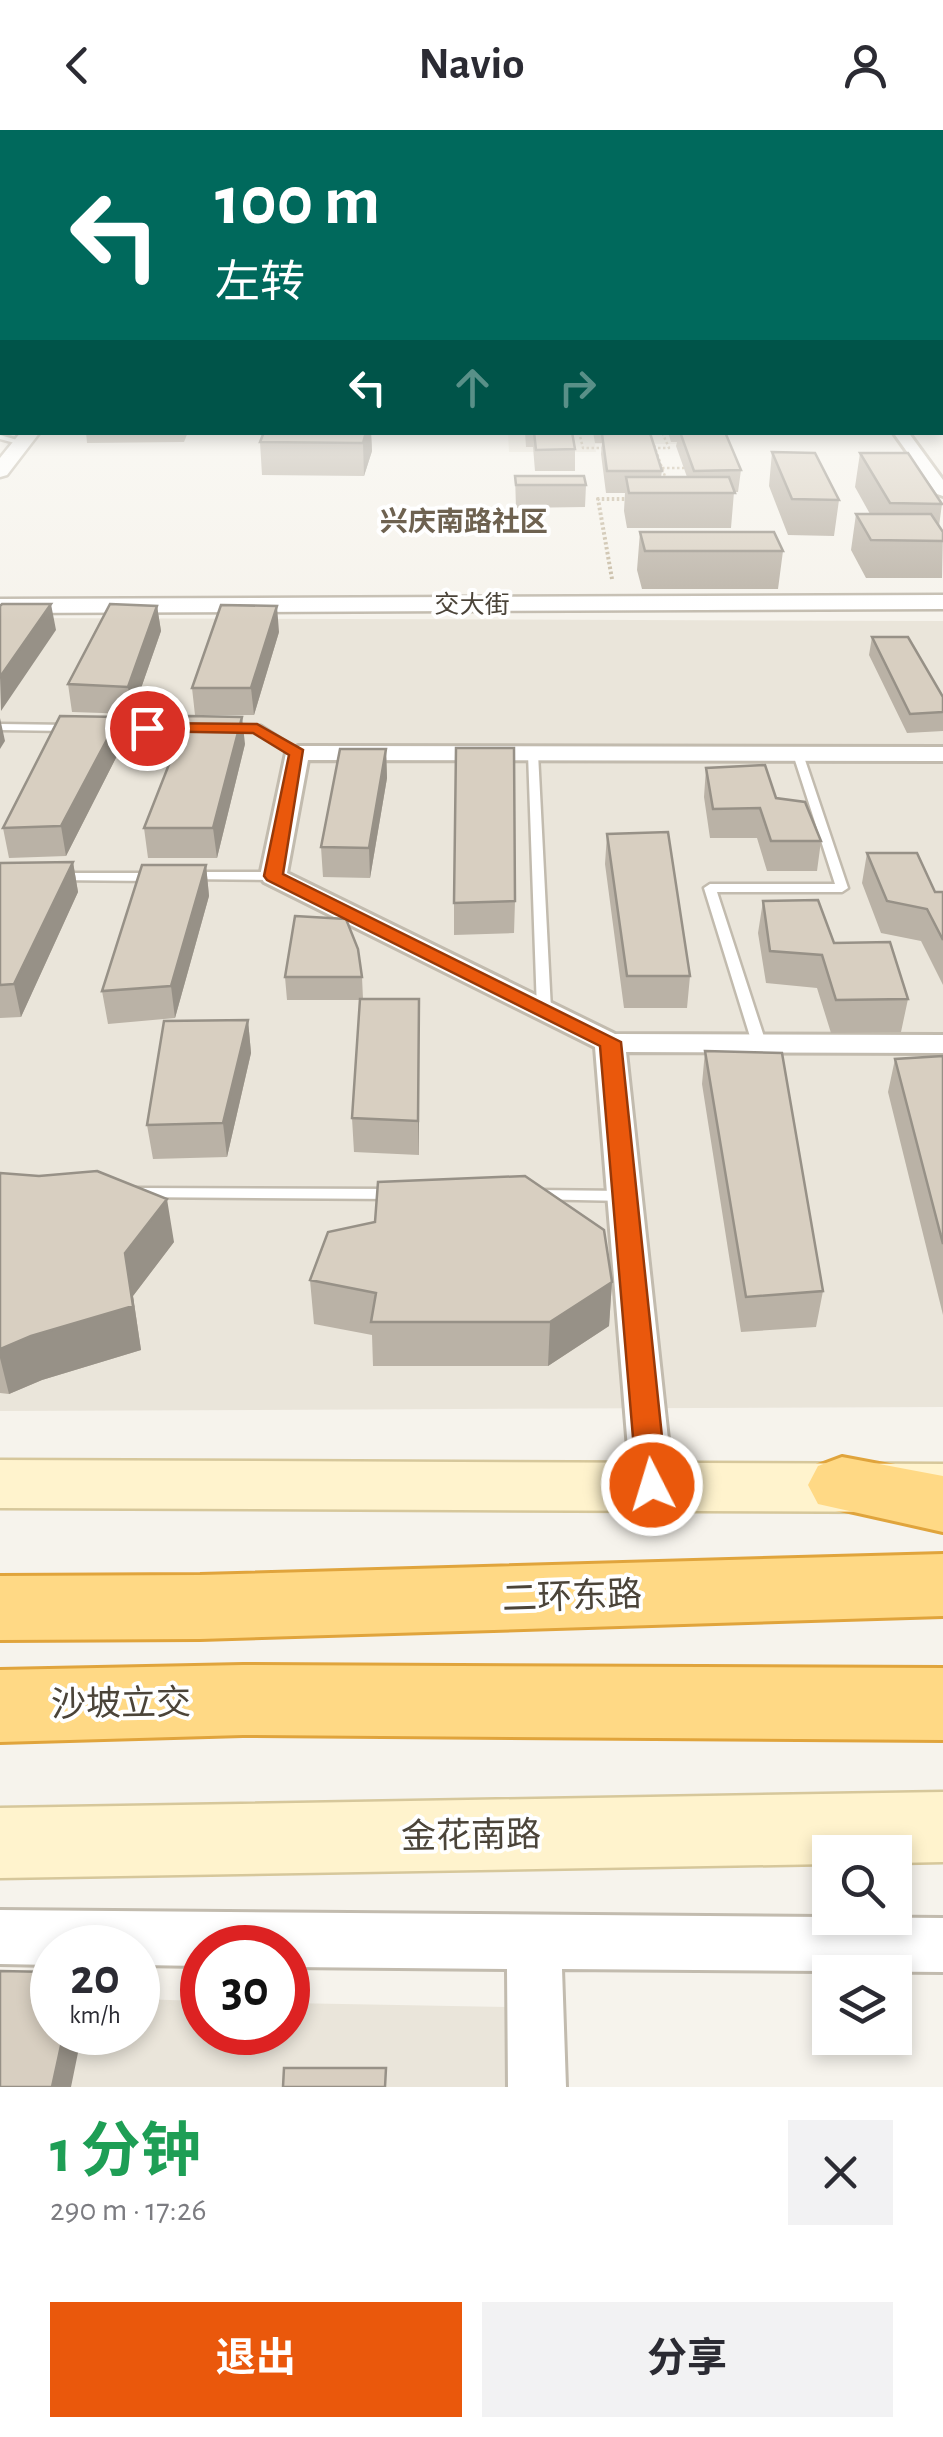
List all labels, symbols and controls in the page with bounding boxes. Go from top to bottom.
icon: back [50,38,105,93]
icon: person [838,38,893,93]
text: Navio [419,42,524,87]
text: 100 m [215,167,380,237]
icon: left [50,170,180,300]
text: 左转 [215,261,305,306]
icon: left [340,360,395,415]
icon: ahead [445,360,500,415]
icon: right [550,360,605,415]
district label: 兴庆南路社区 [380,507,548,537]
street label: 交大街 [434,591,510,618]
pin [105,686,190,771]
icon: arrive [120,701,175,756]
position arrow [600,1433,704,1537]
street label: 二环东路 [501,1576,643,1617]
street label: 沙坡立交 [51,1684,191,1723]
street label: 金花南路 [401,1816,541,1855]
map controls [812,1835,912,2055]
button: search [812,1835,912,1935]
speed limit sign: 30 [180,1925,310,2055]
text: 20 [70,1953,120,2003]
button: layers [812,1955,912,2055]
text: km/h [69,2003,121,2028]
button: close [788,2120,893,2225]
text: 1 分钟 [50,2123,201,2183]
text: 290 m · 17:26 [50,2194,207,2226]
button: 退出 [50,2302,462,2417]
button: 分享 [482,2302,893,2417]

